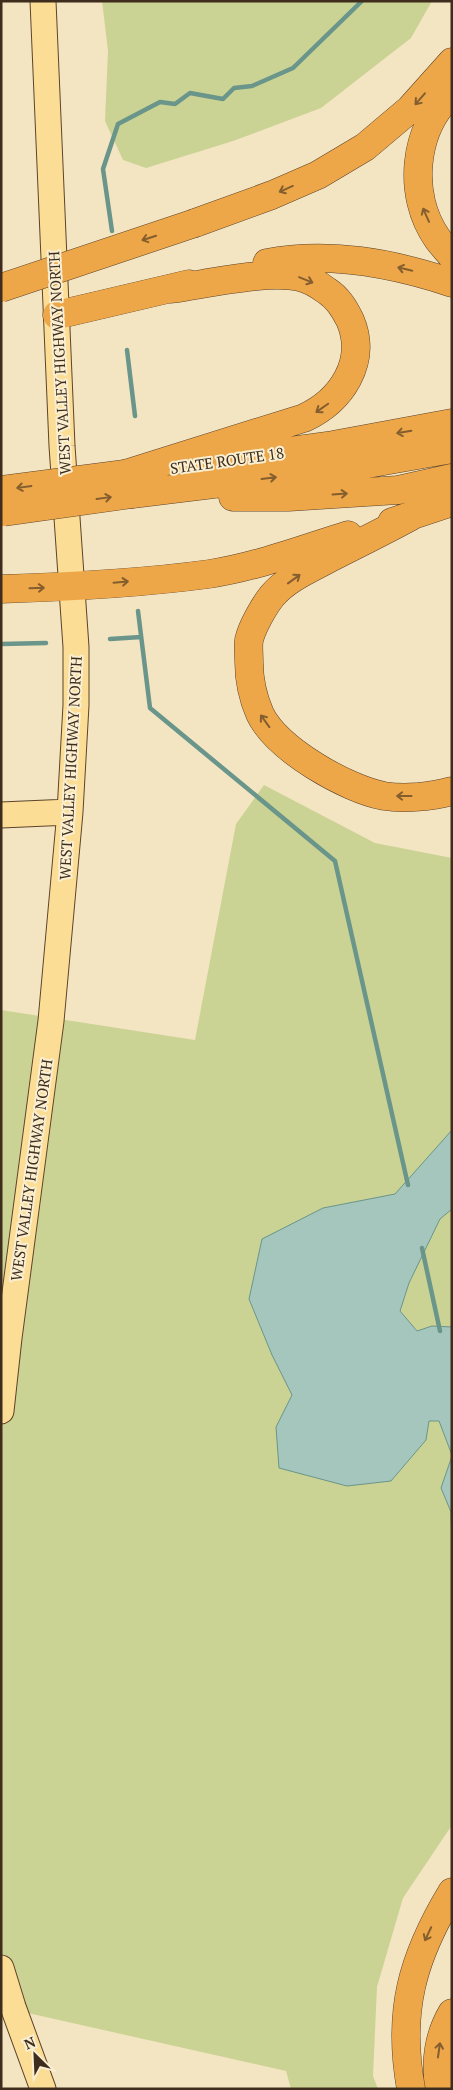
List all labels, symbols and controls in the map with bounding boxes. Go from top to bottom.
one-way arrow [414,92,425,105]
one-way arrow [279,184,294,194]
one-way arrow [421,208,430,223]
one-way arrow [141,234,157,244]
street label: WEST VALLEY HIGHWAY NORTH [43,250,75,475]
one-way arrow [398,264,414,274]
one-way arrow [298,276,313,285]
one-way arrow [315,403,329,413]
one-way arrow [396,428,412,438]
street label: STATE ROUTE 18 [169,442,285,478]
one-way arrow [261,472,277,482]
one-way arrow [17,482,33,492]
one-way arrow [331,489,347,498]
one-way arrow [95,493,111,503]
one-way arrow [287,574,301,584]
one-way arrow [113,577,129,587]
one-way arrow [29,583,45,592]
street label: WEST VALLEY HIGHWAY NORTH [54,655,86,880]
one-way arrow [260,715,271,728]
one-way arrow [396,791,412,801]
street label: WEST VALLEY HIGHWAY NORTH [6,1058,57,1282]
one-way arrow [423,1926,432,1941]
north arrow [10,2030,60,2080]
text: N [21,2032,39,2054]
one-way arrow [434,2042,444,2058]

